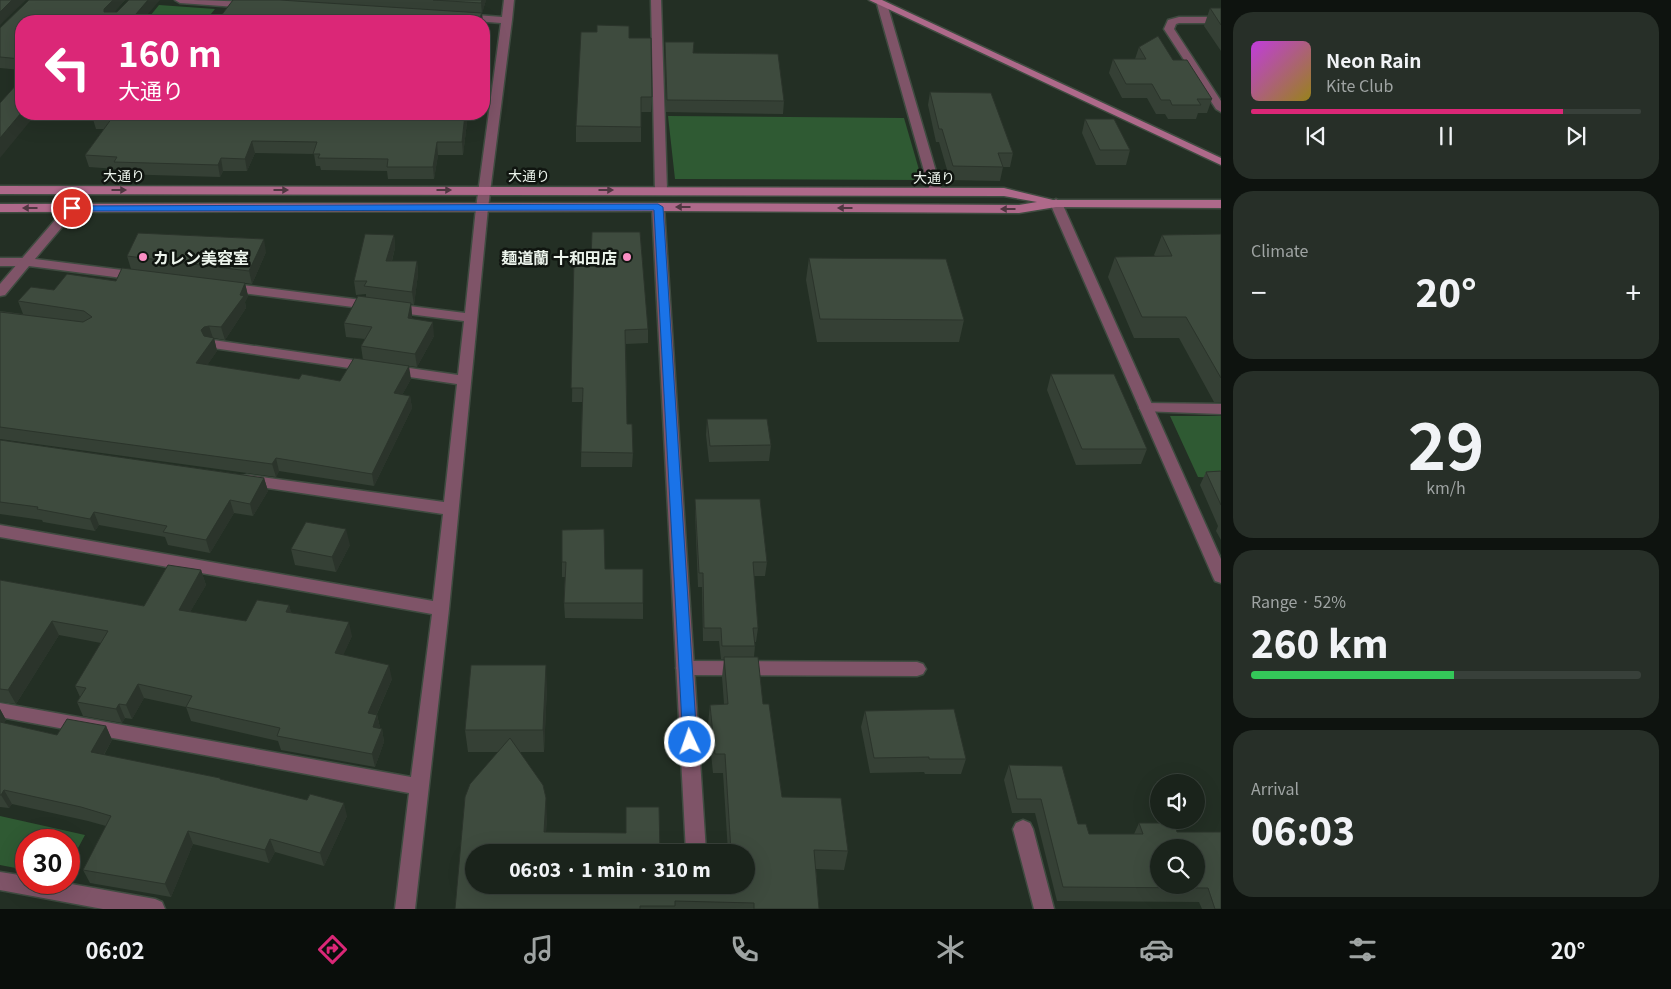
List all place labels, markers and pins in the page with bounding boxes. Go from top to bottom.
pin [51,187,93,229]
place label: カレン美容室 [153,245,249,269]
place label: 麺道蘭 十和田店 [501,245,617,269]
marker: カレン美容室 [137,251,149,263]
marker: 麺道蘭 十和田店 [621,251,633,263]

